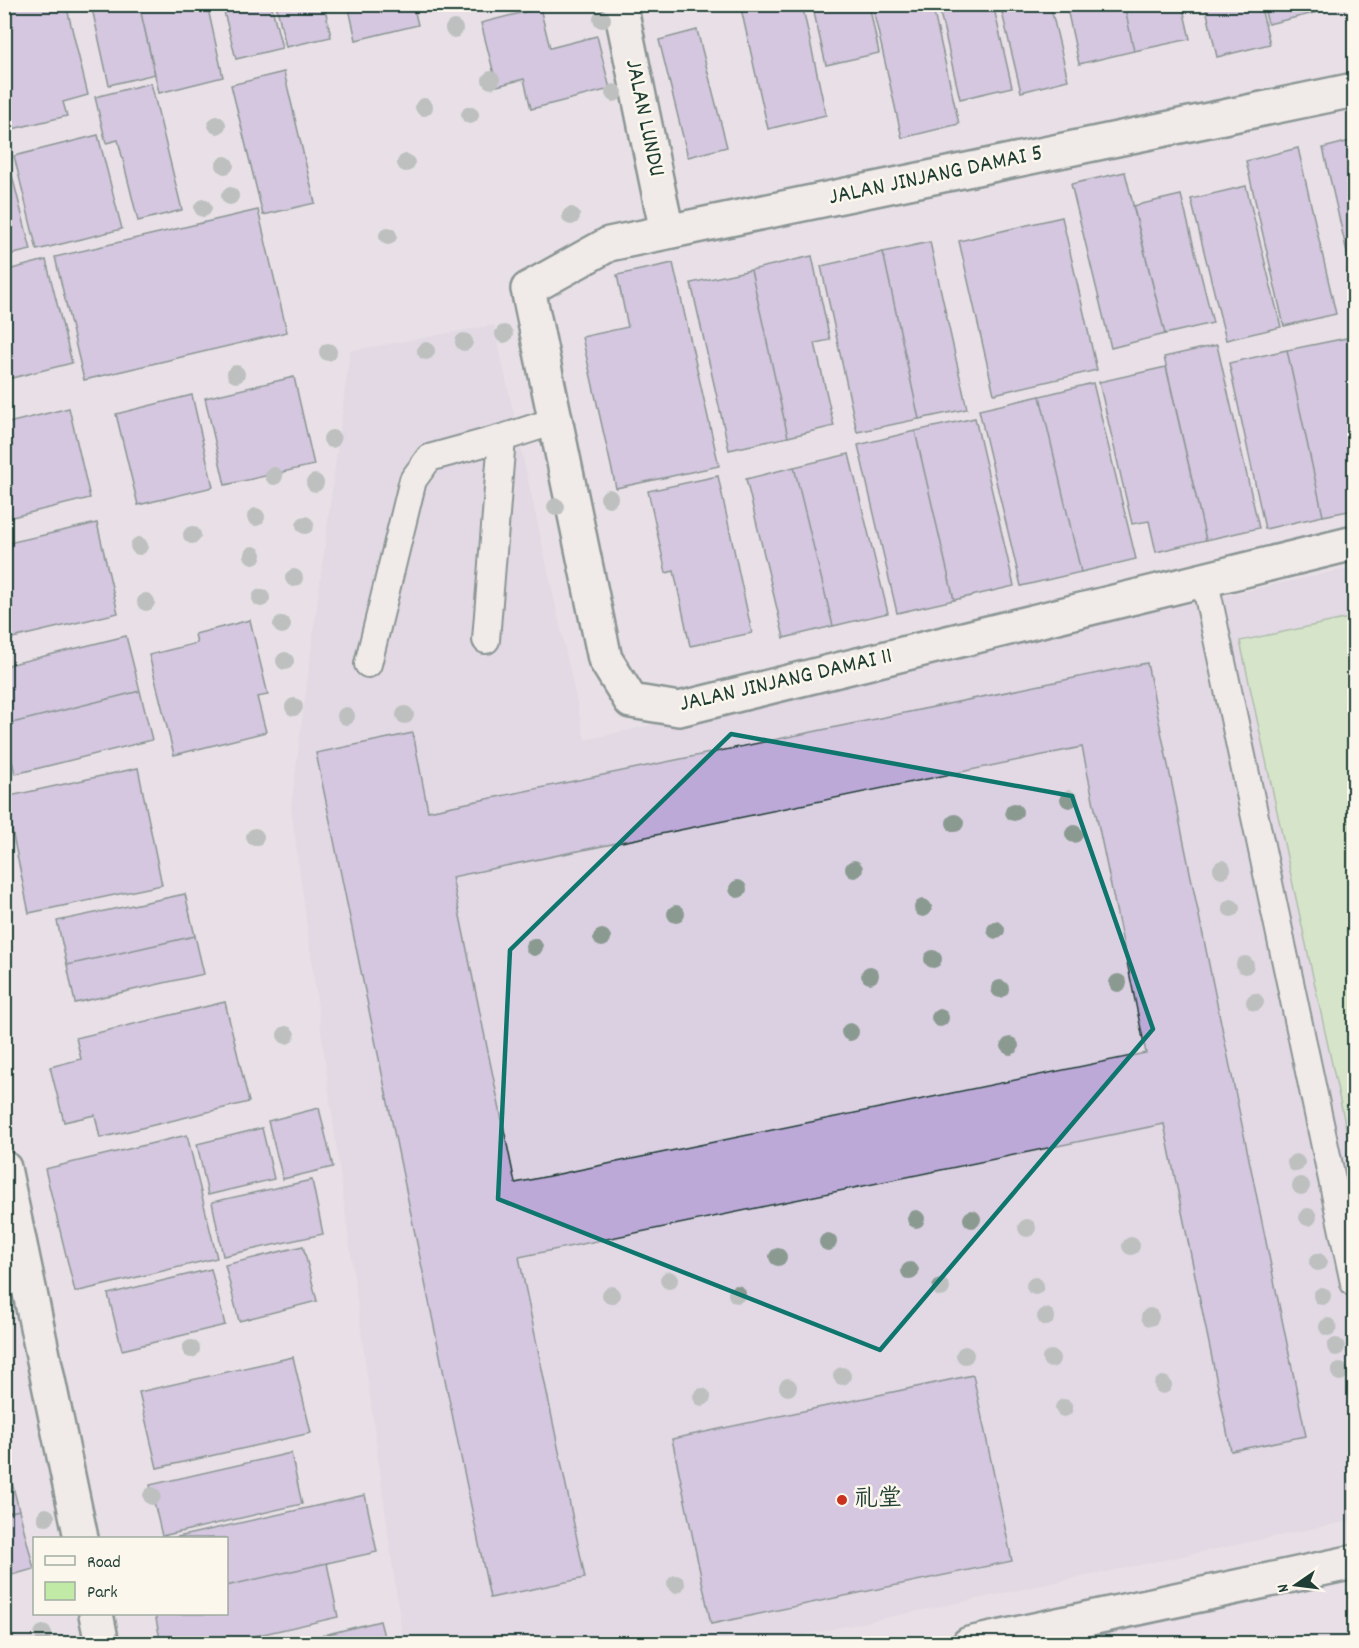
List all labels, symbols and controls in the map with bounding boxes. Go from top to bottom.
street label: JALAN LUNDU [615,56,673,180]
street label: JALAN JINJANG DAMAI 5 [826,137,1046,215]
street label: JALAN JINJANG DAMAI 11 [676,640,896,722]
place label: 礼堂 [854,1483,902,1517]
marker: 礼堂 [835,1493,849,1507]
legend [33,1537,228,1615]
text: Road [87,1551,121,1576]
north arrow [1266,1555,1326,1615]
text: Park [87,1581,118,1606]
text: N [1272,1581,1296,1595]

